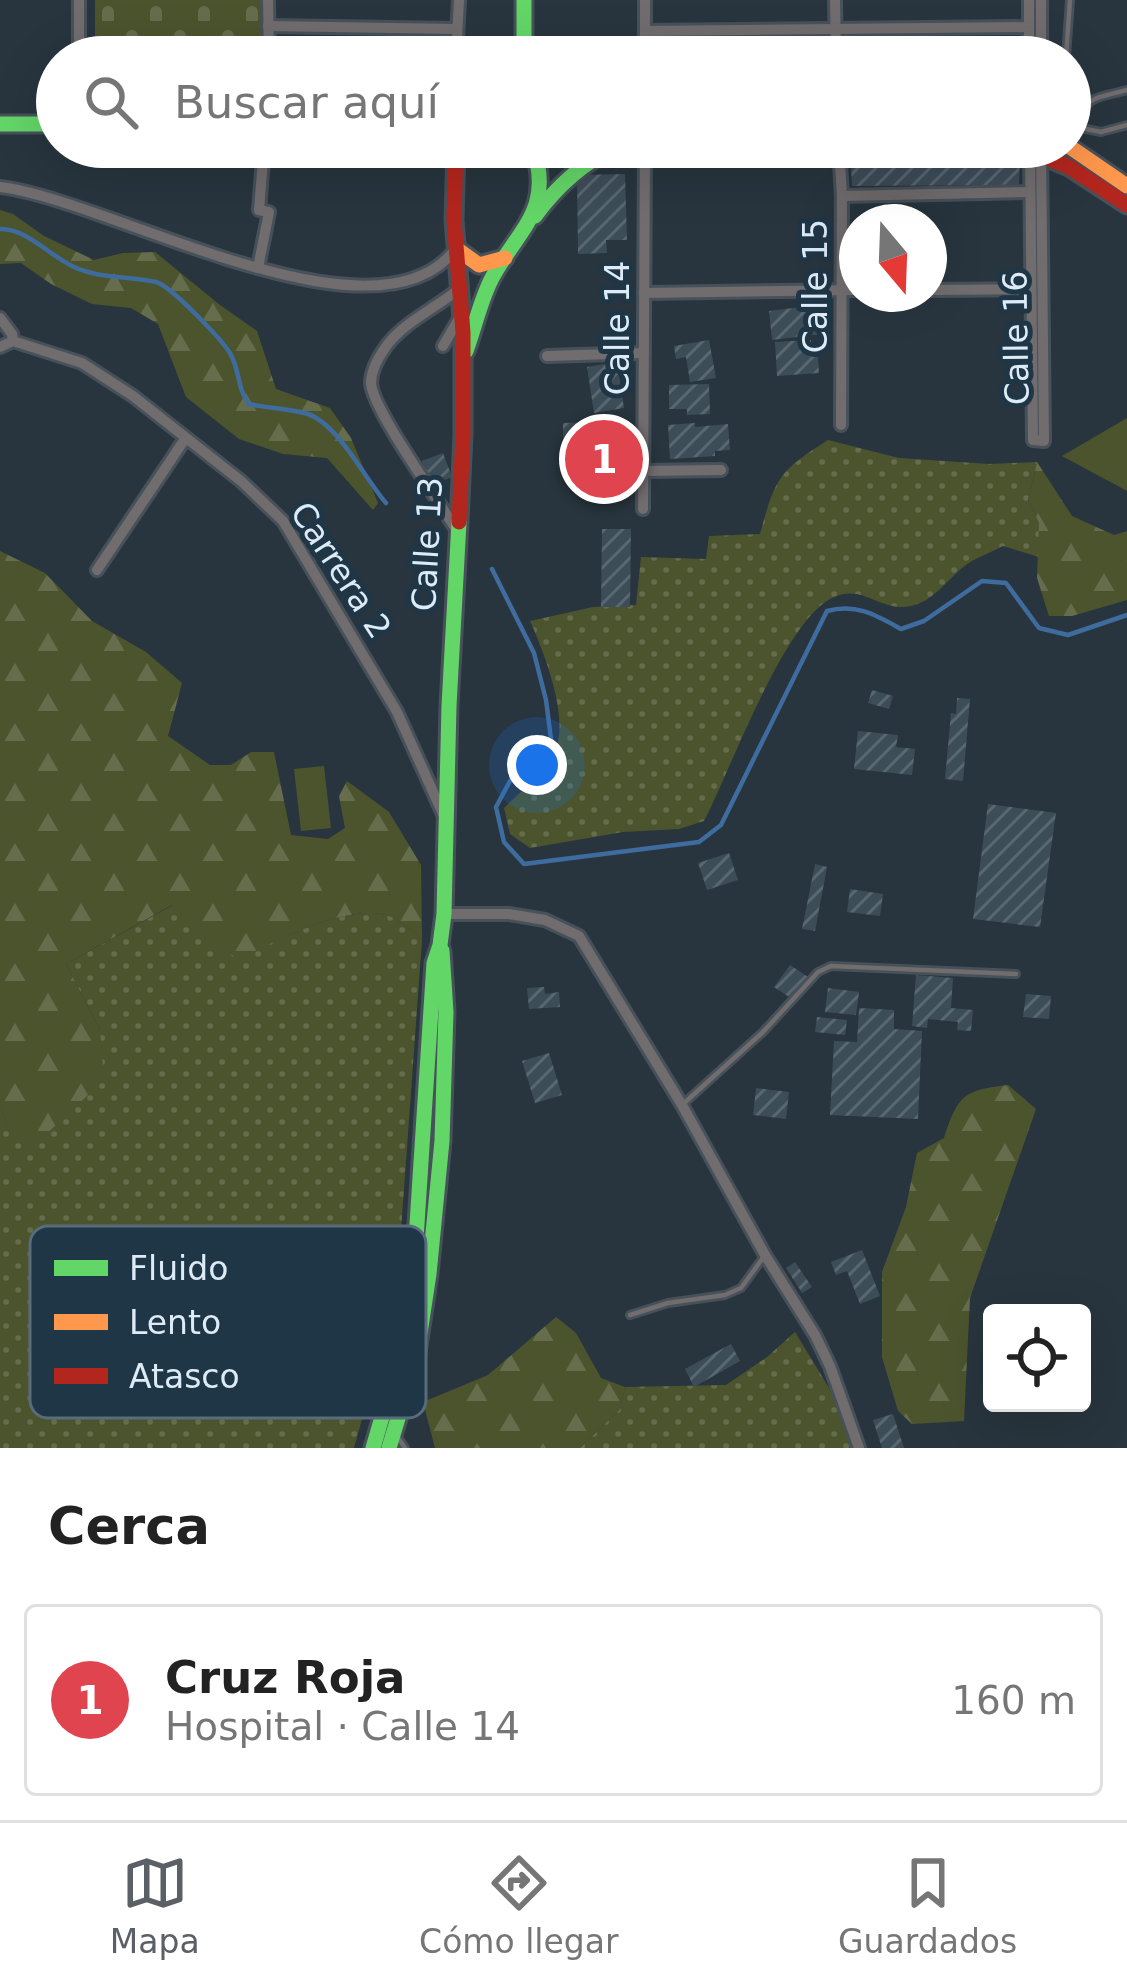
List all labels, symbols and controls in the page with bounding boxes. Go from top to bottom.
search box [36,36,1091,168]
icon: search [78,69,144,135]
text: Buscar aquí [174,76,439,129]
north arrow [839,204,947,312]
street label: Calle 15 [796,219,835,353]
street label: Calle 14 [598,261,637,395]
street label: Calle 16 [995,270,1037,406]
pin: 1 [565,414,643,504]
street label: Calle 13 [404,476,450,612]
street label: Carrera 2 [283,495,399,645]
your location [507,735,567,795]
legend [30,1226,426,1418]
text: Fluido [129,1249,228,1288]
text: Lento [129,1303,221,1342]
map controls [983,1304,1091,1412]
button: locate [983,1304,1091,1412]
text: Atasco [129,1357,240,1396]
text: Cerca [48,1497,210,1556]
text: Cruz Roja [165,1651,405,1704]
text: 1 [76,1678,104,1723]
text: 160 m [951,1678,1076,1723]
text: Hospital · Calle 14 [165,1704,520,1749]
tab: Mapa [110,1850,200,1961]
tab: Cómo llegar [419,1850,619,1961]
tab: Guardados [838,1850,1017,1961]

